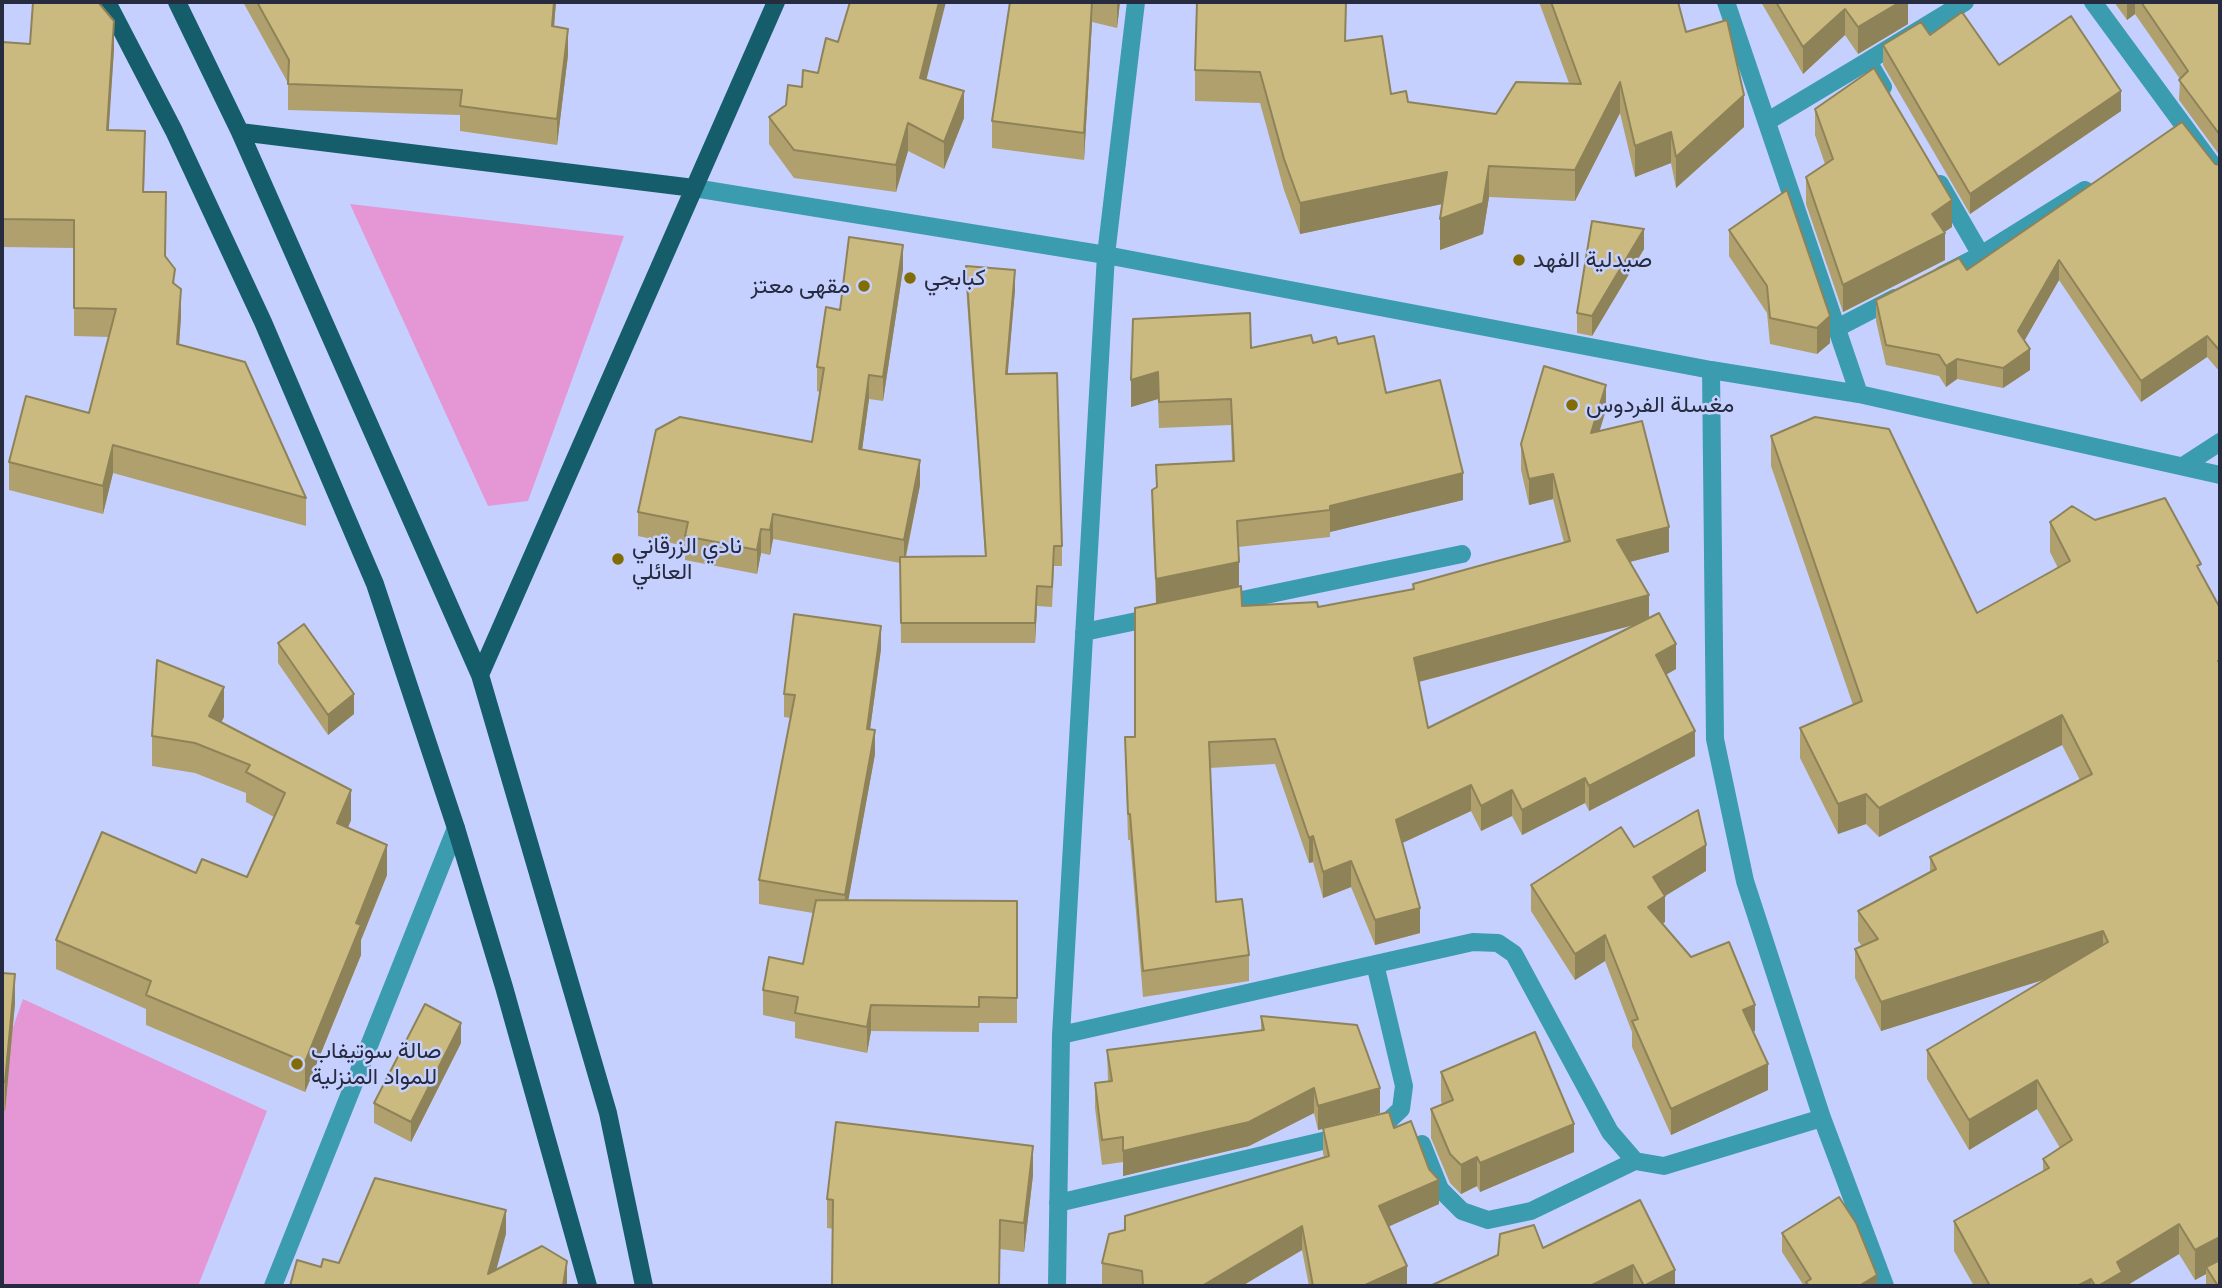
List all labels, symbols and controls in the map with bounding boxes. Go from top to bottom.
place label: صيدلية الفهد [1533,246,1652,274]
marker: صيدلية الفهد [1511,252,1527,268]
place label: كبابجي [924,264,986,292]
marker: كبابجي [902,270,918,286]
place label: مقهى معتز [751,272,850,300]
marker: مقهى معتز [856,278,872,294]
place label: مغسلة الفردوس [1586,391,1734,419]
marker: مغسلة الفردوس [1564,397,1580,413]
place label: نادي الزرقاني العائلي [632,532,742,586]
marker: نادي الزرقاني العائلي [610,551,626,567]
place label: صالة سوتيفاب للمواد المنزلية [311,1037,441,1091]
marker: صالة سوتيفاب للمواد المنزلية [289,1056,305,1072]

